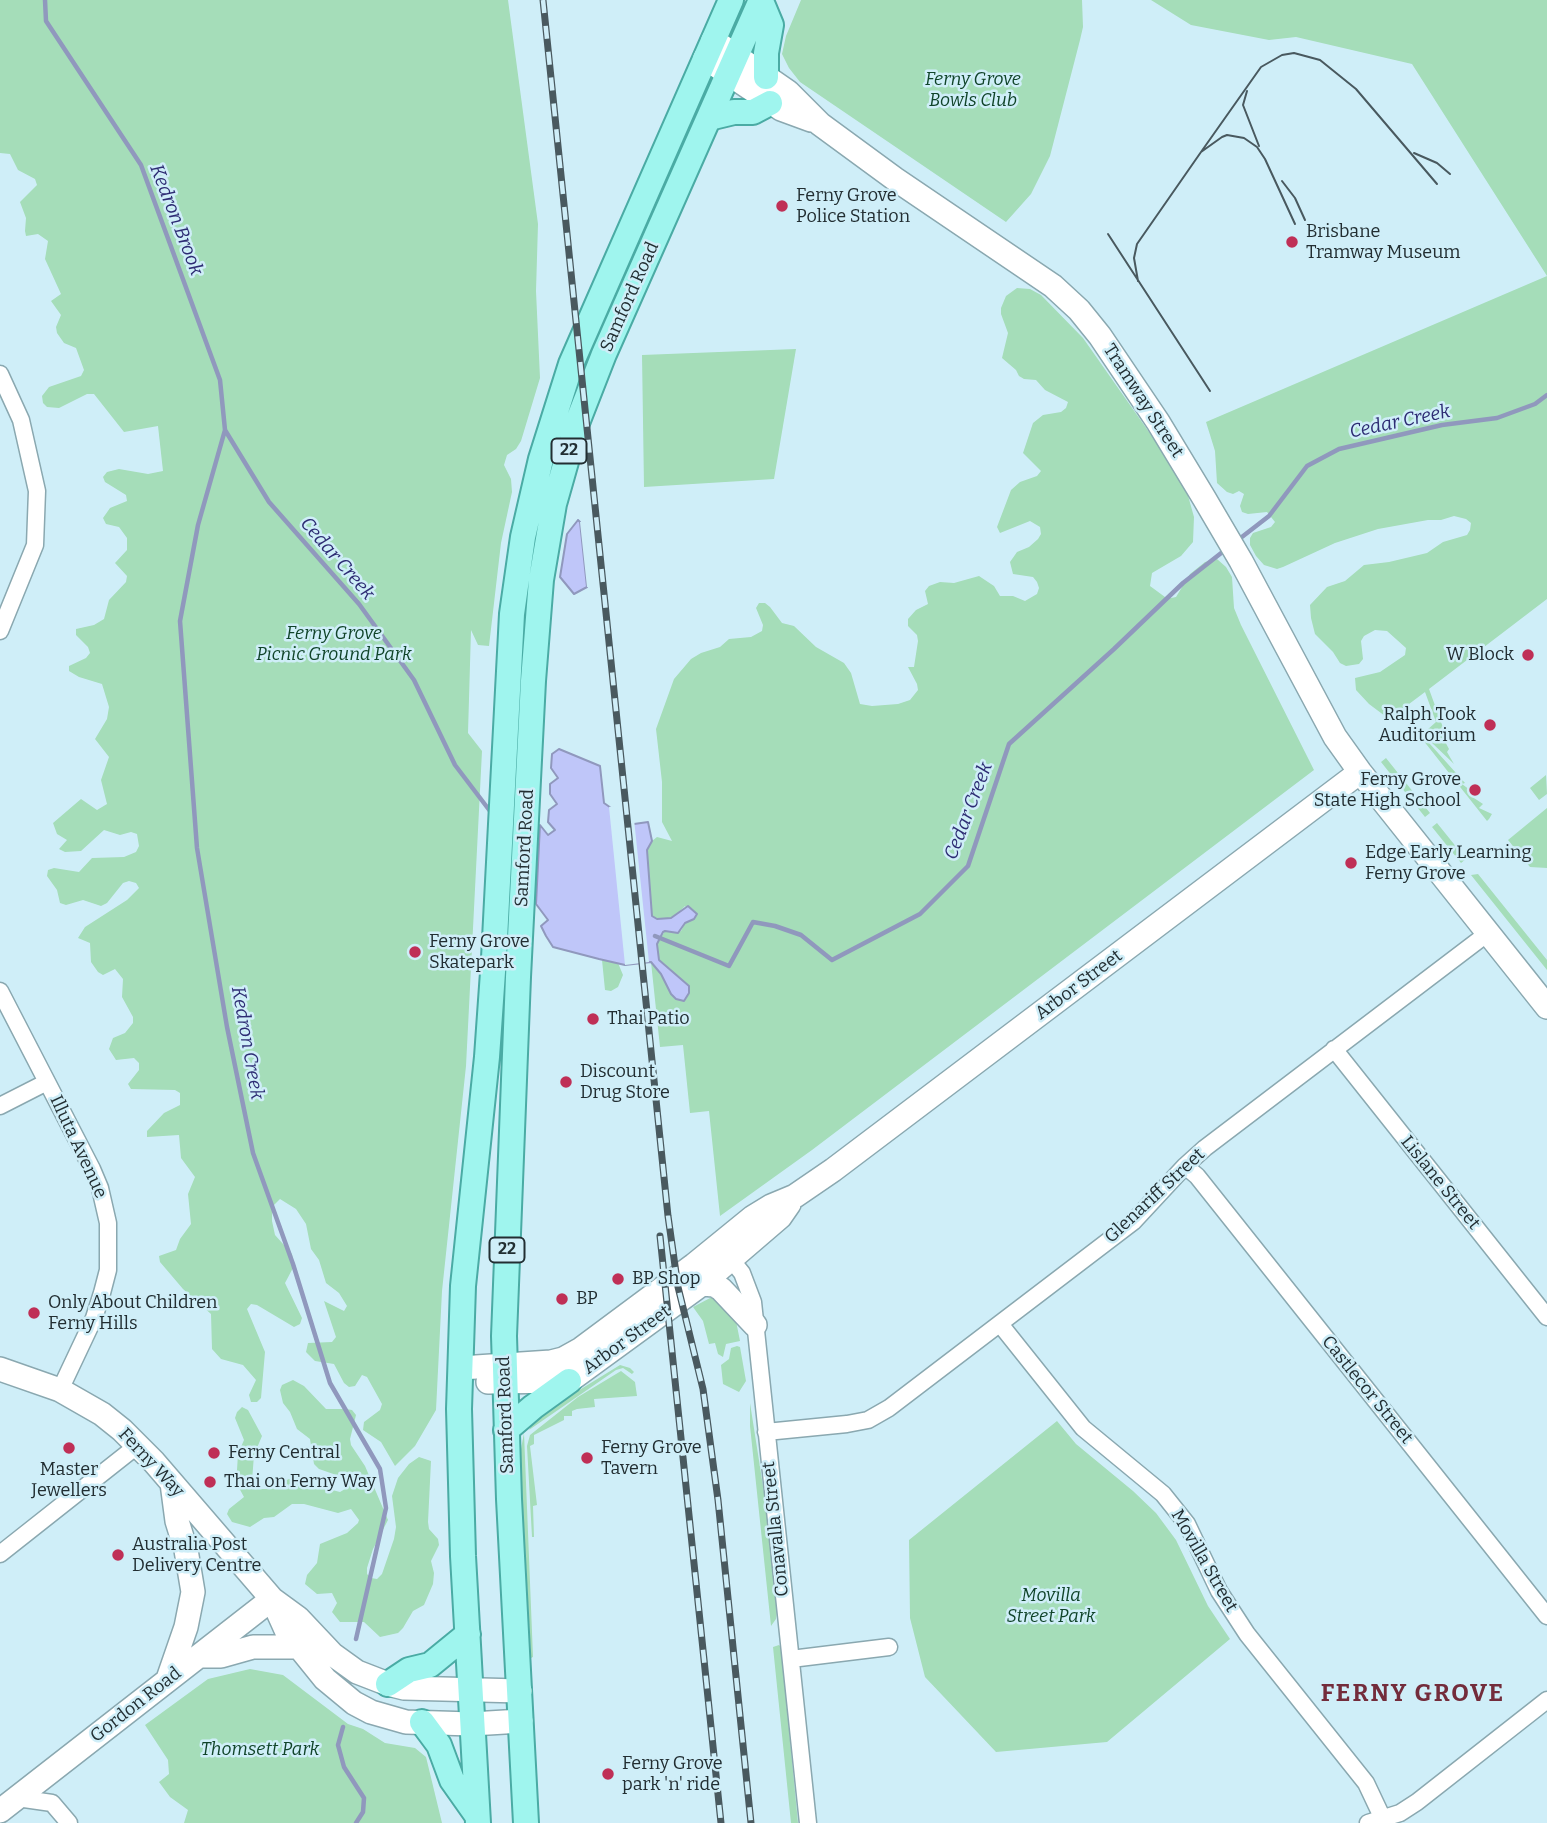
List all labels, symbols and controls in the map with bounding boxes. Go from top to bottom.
park label: Ferny Grove Bowls Club [925,69,1021,112]
water label: Kedron Brook [144,161,208,279]
place label: Ferny Grove Police Station [796,185,910,228]
marker: Ferny Grove Police Station [774,198,790,214]
place label: Brisbane Tramway Museum [1306,221,1461,264]
marker: Brisbane Tramway Museum [1284,234,1300,250]
street label: Samford Road [596,239,664,355]
street label: Tramway Street [1098,340,1188,462]
water label: Cedar Creek [1348,400,1452,444]
road number: 22 [552,438,586,464]
water label: Cedar Creek [295,513,379,605]
park label: Ferny Grove Picnic Ground Park [256,623,412,666]
place label: W Block [1446,644,1514,666]
marker: W Block [1520,647,1536,663]
place label: Ralph Took Auditorium [1379,704,1476,746]
marker: Ralph Took Auditorium [1482,717,1498,733]
water label: Cedar Creek [940,759,998,863]
place label: Ferny Grove State High School [1314,769,1461,812]
marker: Ferny Grove State High School [1467,782,1483,798]
street label: Samford Road [511,789,539,907]
place label: Edge Early Learning Ferny Grove [1365,842,1532,884]
marker: Edge Early Learning Ferny Grove [1343,855,1359,871]
place label: Ferny Grove Skatepark [429,931,530,974]
marker: Ferny Grove Skatepark [407,944,423,960]
street label: Arbor Street [1031,945,1127,1025]
water label: Kedron Creek [226,985,268,1101]
place label: Thai Patio [607,1008,690,1030]
marker: Thai Patio [585,1011,601,1027]
place label: Discount Drug Store [580,1061,670,1104]
marker: Discount Drug Store [558,1074,574,1090]
street label: Illuta Avenue [45,1092,111,1202]
street label: Lislane Street [1396,1132,1484,1234]
street label: Glenariff Street [1100,1144,1210,1248]
road number: 22 [490,1238,524,1262]
place label: BP Shop [632,1268,701,1290]
marker: BP Shop [610,1271,626,1287]
place label: BP [576,1288,598,1310]
marker: BP [554,1291,570,1307]
place label: Only About Children Ferny Hills [48,1292,217,1334]
street label: Arbor Street [579,1301,675,1379]
marker: Only About Children Ferny Hills [26,1305,42,1321]
street label: Castlecor Street [1317,1332,1417,1448]
street label: Samford Road [493,1356,519,1474]
street label: Ferny Way [114,1424,188,1502]
place label: Ferny Grove Tavern [601,1437,702,1480]
marker: Master Jewellers [61,1440,77,1456]
place label: Ferny Central [228,1442,340,1464]
marker: Ferny Central [206,1445,222,1461]
marker: Ferny Grove Tavern [579,1450,595,1466]
place label: Master Jewellers [31,1459,107,1502]
street label: Conavalla Street [758,1460,794,1598]
place label: Thai on Ferny Way [224,1471,376,1493]
marker: Thai on Ferny Way [202,1474,218,1490]
street label: Movilla Street [1166,1506,1242,1616]
place label: Australia Post Delivery Centre [132,1534,261,1576]
marker: Australia Post Delivery Centre [110,1547,126,1563]
park label: Movilla Street Park [1006,1585,1096,1628]
street label: Gordon Road [86,1663,186,1747]
district label: FERNY GROVE [1322,1680,1504,1708]
park label: Thomsett Park [201,1739,319,1761]
place label: Ferny Grove park 'n' ride [622,1753,723,1796]
marker: Ferny Grove park 'n' ride [600,1766,616,1782]

